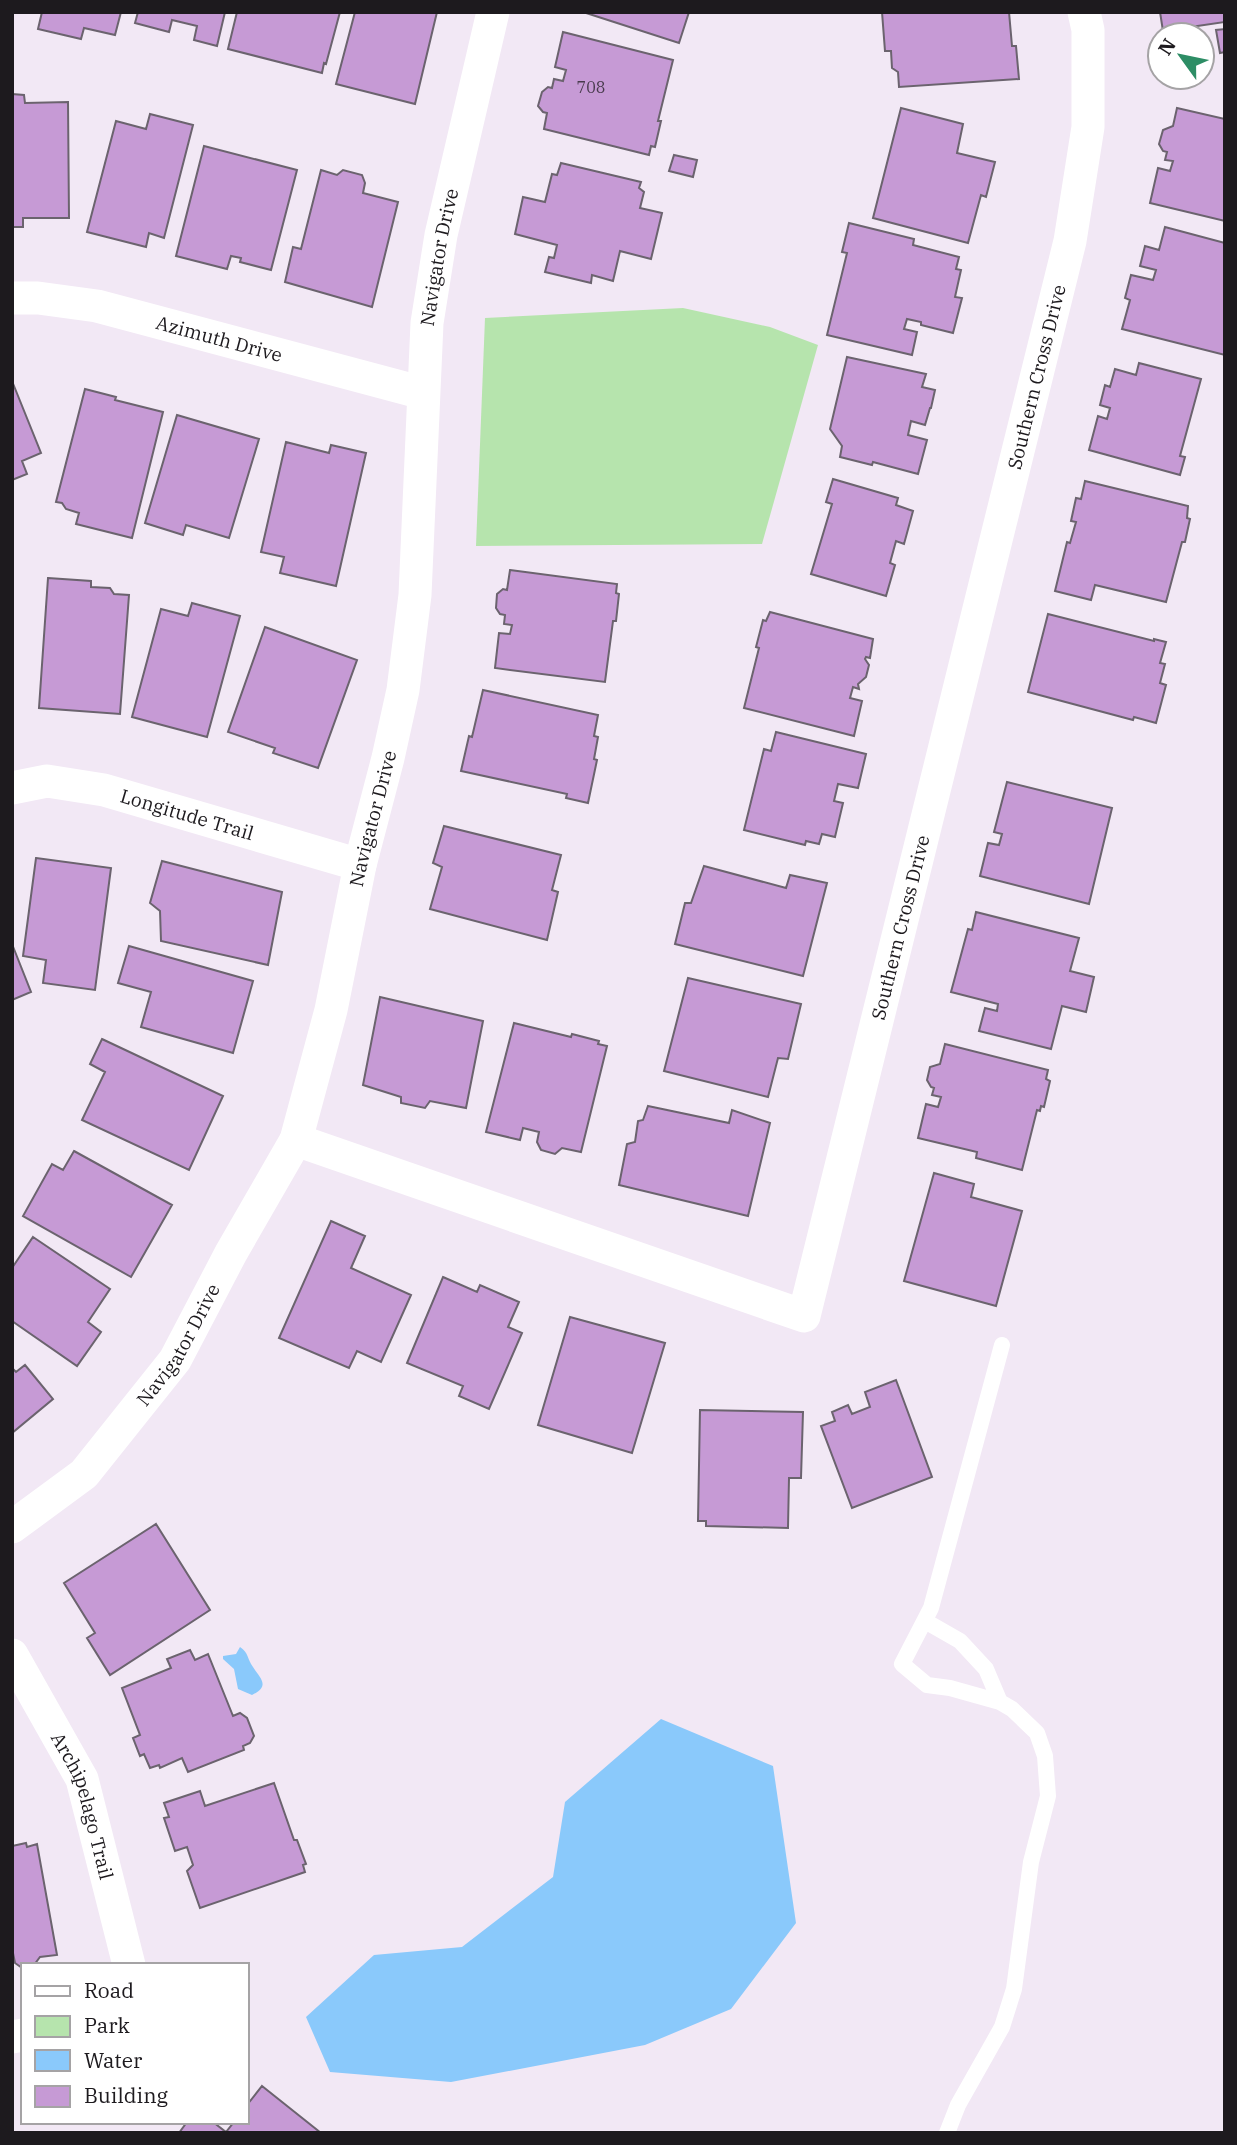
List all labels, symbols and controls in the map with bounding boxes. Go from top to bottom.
north arrow [1146,21,1216,91]
text: N [1153,34,1181,60]
house number: 708 [577,77,605,97]
street label: Navigator Drive [415,186,463,328]
street label: Southern Cross Drive [1002,282,1071,472]
street label: Azimuth Drive [153,310,285,367]
street label: Navigator Drive [344,748,401,889]
street label: Longitude Trail [118,783,257,845]
street label: Southern Cross Drive [866,832,935,1022]
street label: Navigator Drive [131,1279,225,1411]
street label: Archipelago Trail [46,1728,119,1882]
legend [21,1963,248,2124]
text: Road [84,1976,134,2004]
text: Park [84,2011,131,2039]
text: Water [84,2046,143,2074]
text: Building [84,2081,169,2109]

